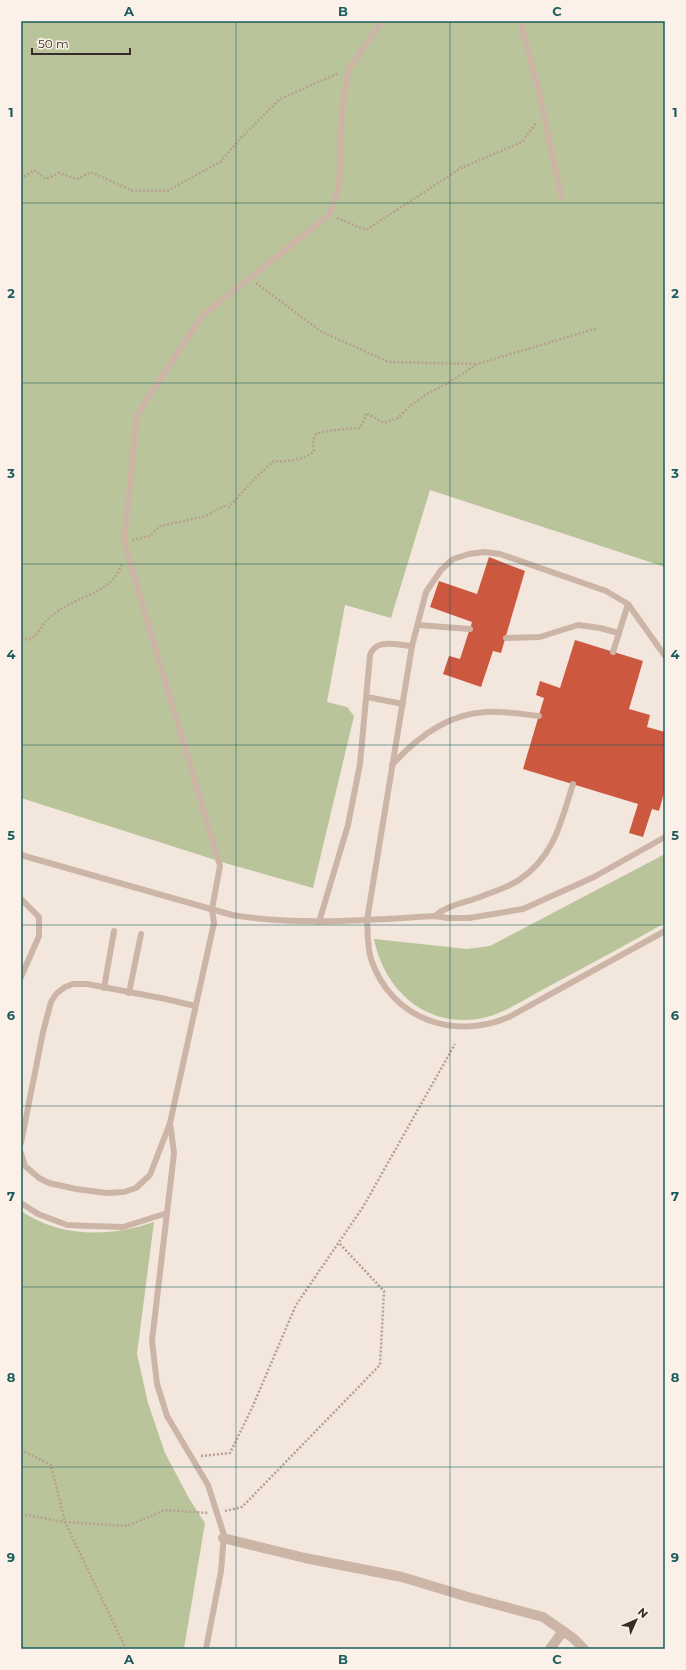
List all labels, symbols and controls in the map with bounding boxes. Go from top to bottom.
text: A [123,3,135,19]
text: B [338,3,348,19]
text: C [552,3,562,19]
scale bar [32,30,130,56]
text: 50 m [38,36,69,51]
text: 1 [8,104,14,120]
text: 1 [672,104,678,120]
text: 2 [7,285,15,301]
text: 2 [671,285,679,301]
text: 3 [6,465,15,481]
text: 3 [670,465,679,481]
text: 4 [7,646,16,662]
text: 4 [671,646,680,662]
text: 5 [7,827,15,843]
text: 5 [671,827,679,843]
text: 6 [7,1007,16,1023]
text: 6 [671,1007,680,1023]
text: 7 [7,1188,15,1204]
text: 7 [671,1188,679,1204]
text: 8 [7,1369,16,1385]
text: 8 [671,1369,680,1385]
text: 9 [7,1549,15,1565]
text: 9 [671,1549,679,1565]
north arrow [616,1600,656,1640]
text: N [635,1605,651,1621]
text: A [123,1651,135,1667]
text: B [338,1651,348,1667]
text: C [552,1651,562,1667]

